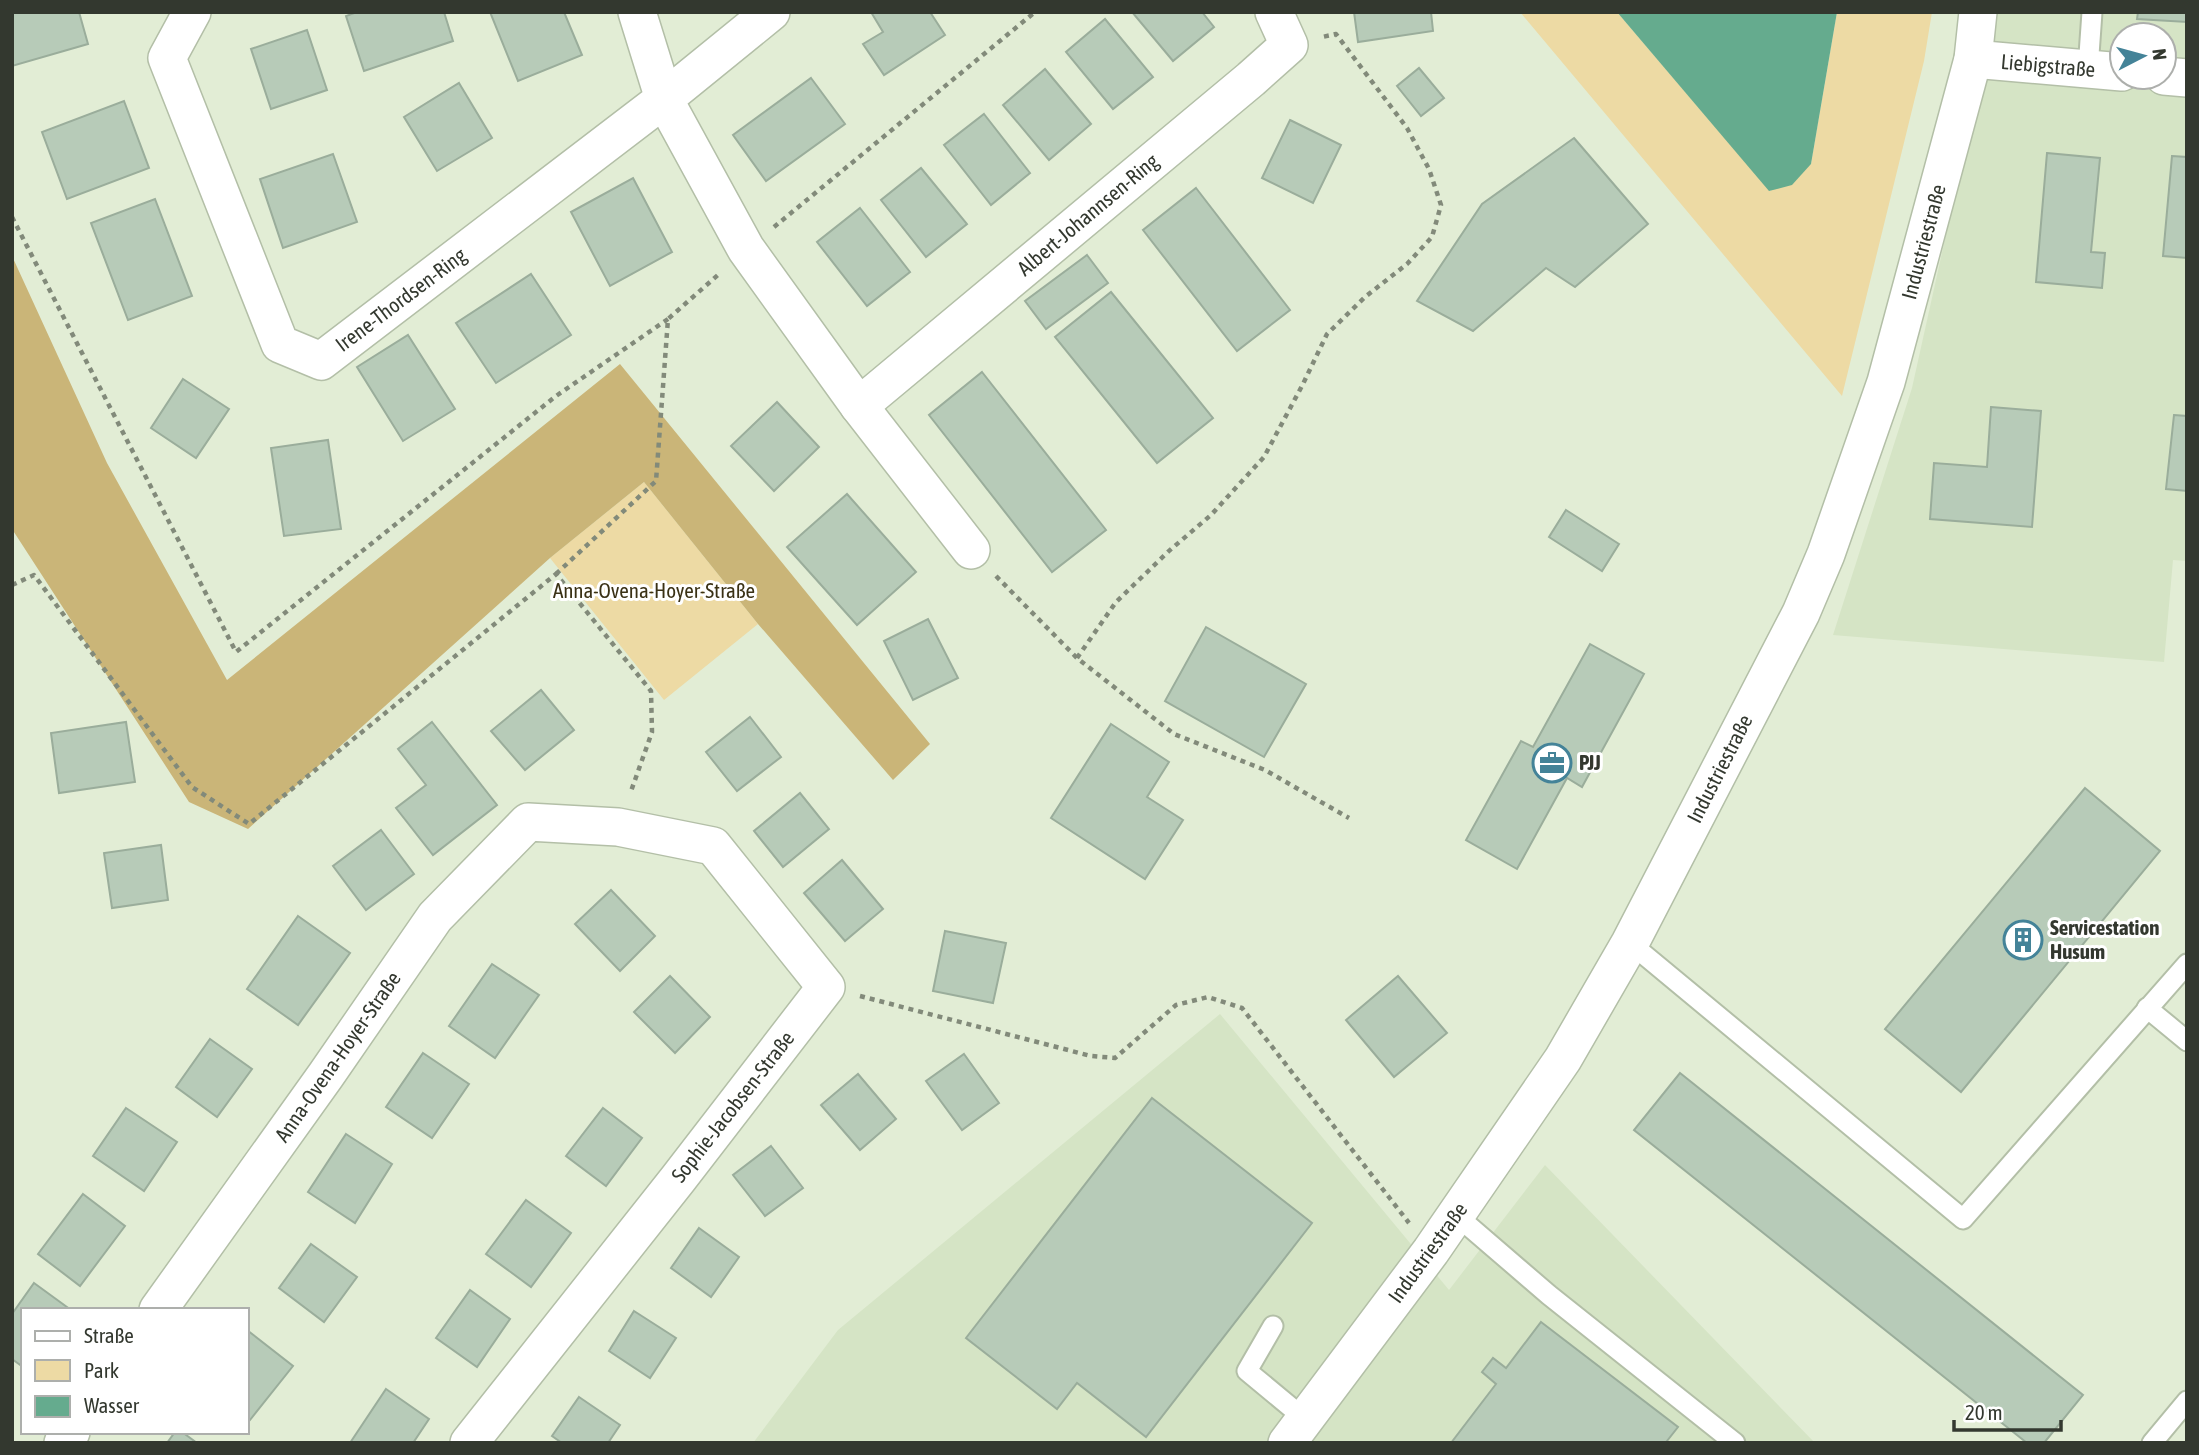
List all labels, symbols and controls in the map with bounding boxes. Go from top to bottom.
north arrow [2108,21,2178,91]
text: N [2148,47,2171,61]
street label: Liebigstraße [2000,49,2096,81]
street label: Albert-Johannsen-Ring [1012,148,1163,280]
street label: Industriestraße [1896,182,1950,302]
street label: Irene-Thordsen-Ring [331,242,470,356]
park label: Anna-Ovena-Hoyer-Straße [553,578,755,602]
street label: Industriestraße [1682,711,1757,827]
office icon: PJJ [1531,742,1573,784]
place label: PJJ [1579,750,1601,774]
place label: Servicestation Husum [2050,915,2160,963]
building icon: Servicestation Husum [2002,919,2044,961]
street label: Anna-Ovena-Hoyer-Straße [269,967,405,1146]
street label: Sophie-Jacobsen-Straße [666,1026,799,1187]
street label: Industriestraße [1383,1198,1472,1307]
legend [21,1308,248,1434]
text: Straße [84,1323,134,1347]
text: Park [84,1358,119,1382]
scale bar [1954,1388,2061,1432]
text: Wasser [84,1393,140,1417]
text: 20 m [1965,1400,2003,1424]

